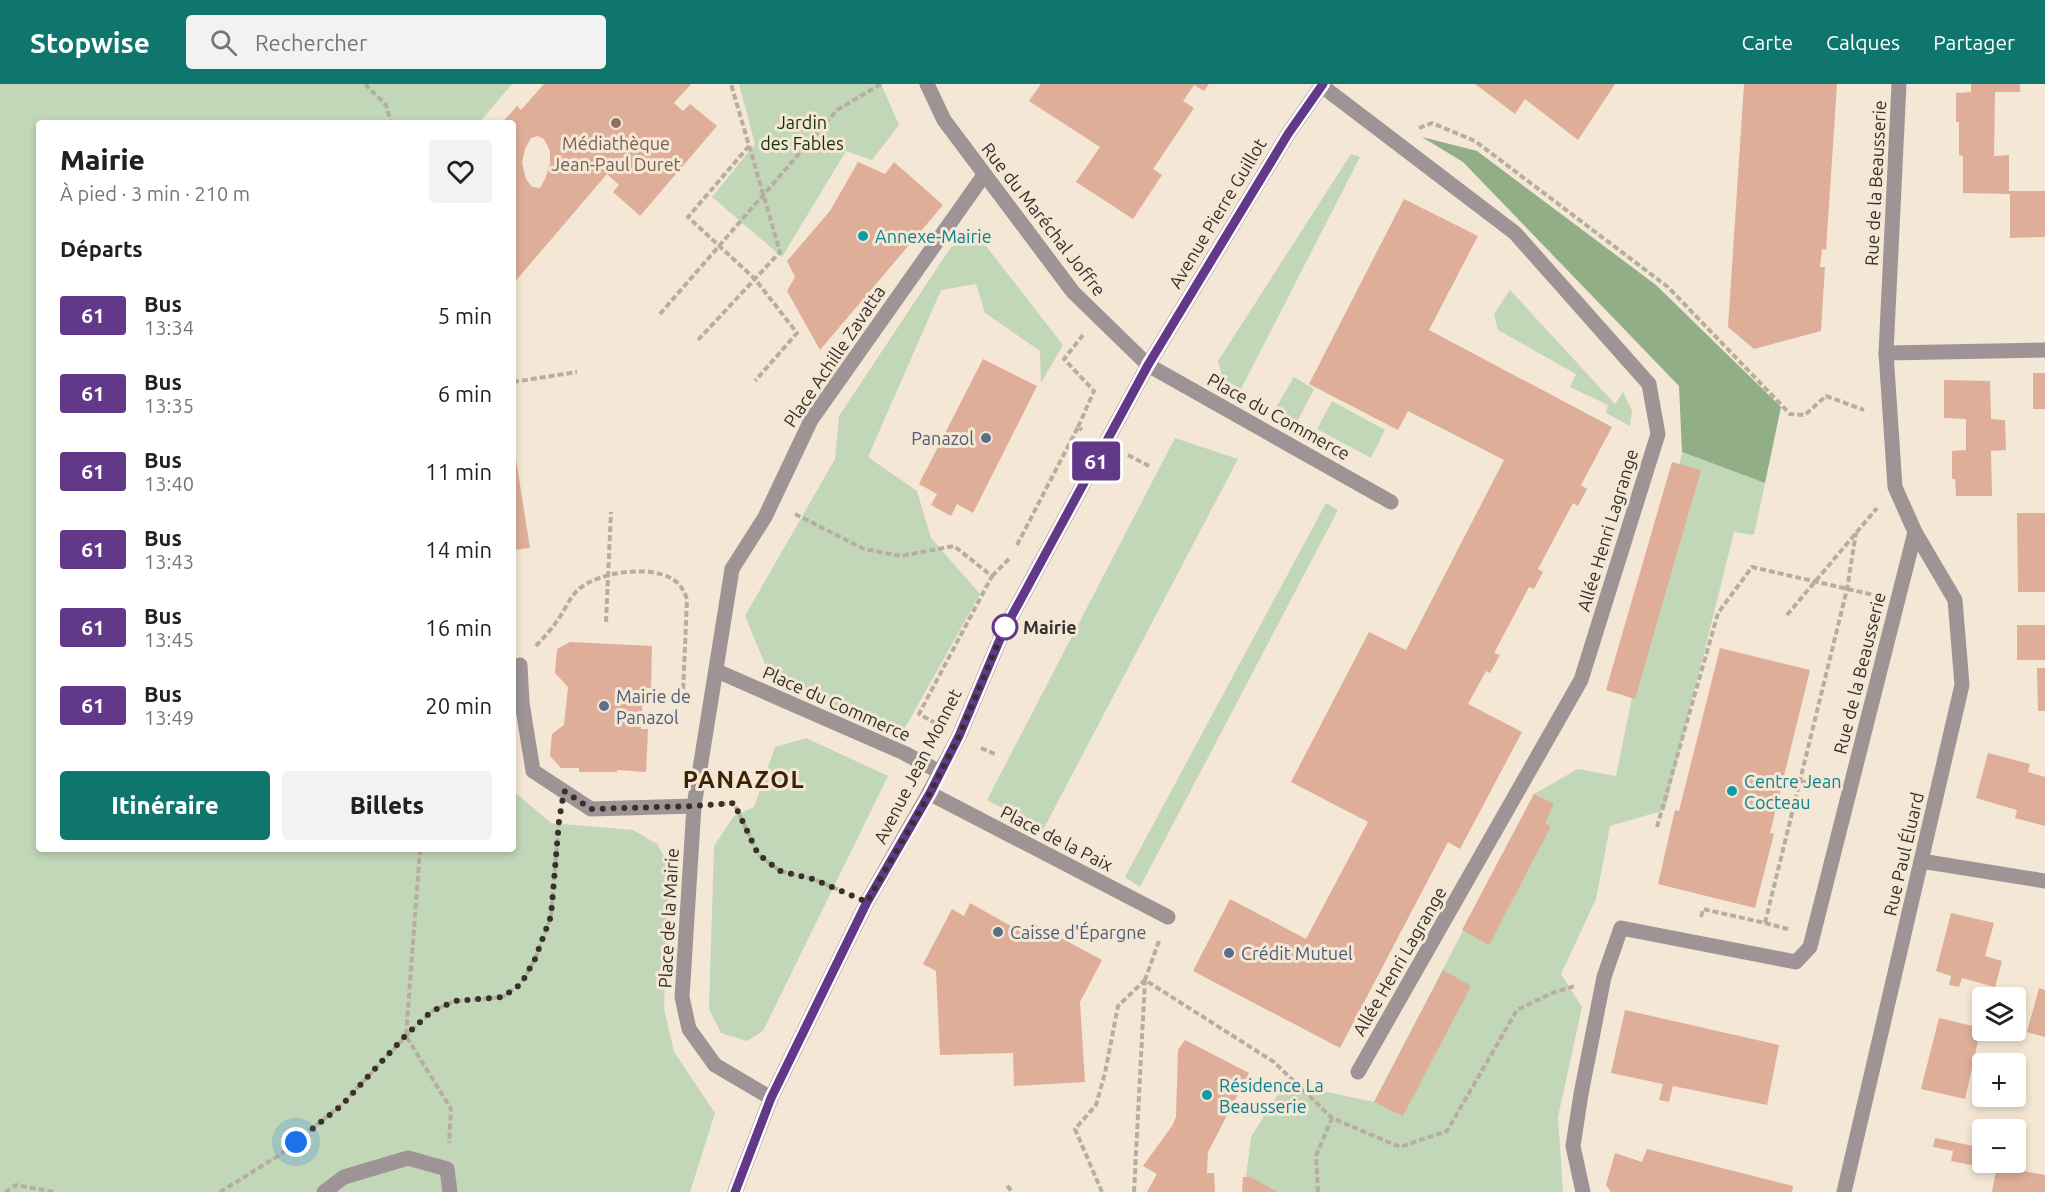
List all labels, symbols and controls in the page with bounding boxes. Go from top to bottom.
search box [186,15,606,69]
icon: search [207,26,240,59]
text: Stopwise [30,27,150,58]
text: Rechercher [255,30,367,55]
text: Carte [1742,30,1793,54]
text: Calques [1826,30,1900,54]
text: Partager [1933,30,2015,54]
street label: Rue de la Beausserie [1861,100,1889,266]
park label: Jardin des Fables [760,112,844,153]
marker: Médiathèque Jean-Paul Duret [609,116,623,130]
place label: Médiathèque Jean-Paul Duret [551,133,681,174]
street label: Avenue Pierre Guillot [1164,134,1270,292]
street label: Rue du Maréchal Joffre [978,138,1110,300]
button: heart [429,140,492,203]
text: Mairie [60,144,145,175]
text: À pied · 3 min · 210 m [60,182,250,205]
place label: Annexe-Mairie [875,226,992,246]
marker: Annexe-Mairie [856,229,870,243]
text: Départs [60,236,143,261]
street label: Place Achille Zavatta [779,282,889,430]
text: Bus [144,291,182,316]
text: 61 [81,303,105,327]
text: 5 min [438,303,492,328]
text: 13:34 [144,316,194,339]
text: Bus [144,369,182,394]
street label: Place du Commerce [1204,369,1354,463]
text: 61 [81,381,105,405]
text: 6 min [438,381,492,406]
text: 13:35 [144,394,194,417]
place label: Panazol [911,428,974,448]
marker: Panazol [979,431,993,445]
line badge: 61 [1069,442,1123,481]
street label: Allée Henri Lagrange [1573,446,1641,614]
text: Bus [144,447,182,472]
text: 61 [1084,449,1108,473]
text: 61 [81,459,105,483]
text: 11 min [425,459,492,484]
text: 13:40 [144,472,194,495]
text: Bus [144,525,182,550]
text: 61 [81,537,105,561]
text: 14 min [425,537,492,562]
text: 13:43 [144,550,194,573]
street label: Rue de la Beausserie [1829,590,1889,756]
text: Bus [144,603,182,628]
marker: Mairie [992,614,1018,640]
text: 61 [81,615,105,639]
text: 16 min [425,615,492,640]
place label: Mairie [1023,617,1077,637]
text: 13:45 [144,628,194,651]
street label: Place du Commerce [760,661,914,745]
text: Bus [144,681,182,706]
street label: Avenue Jean Monnet [869,685,965,847]
place label: Mairie de Panazol [616,686,691,727]
text: 61 [81,693,105,717]
text: 20 min [425,693,492,718]
marker: Mairie de Panazol [597,699,611,713]
text: 13:49 [144,706,194,729]
district label: PANAZOL [683,766,805,793]
button: Itinéraire [60,771,270,840]
button: Billets [282,771,492,840]
place label: Centre Jean Cocteau [1744,771,1842,812]
marker: Centre Jean Cocteau [1725,784,1739,798]
street label: Rue Paul Éluard [1878,790,1927,918]
street label: Place de la Paix [998,801,1116,875]
street label: Place de la Mairie [654,847,682,989]
street label: Allée Henri Lagrange [1348,883,1450,1039]
place label: Caisse d'Épargne [1010,921,1146,942]
marker: Caisse d'Épargne [991,925,1005,939]
place label: Crédit Mutuel [1241,943,1353,963]
marker: Crédit Mutuel [1222,946,1236,960]
map controls [1972,987,2026,1173]
button: layers [1972,987,2026,1041]
button: + [1972,1053,2026,1107]
place label: Résidence La Beausserie [1219,1075,1324,1116]
marker: Résidence La Beausserie [1200,1088,1214,1102]
button: − [1972,1119,2026,1173]
your location [281,1127,311,1157]

